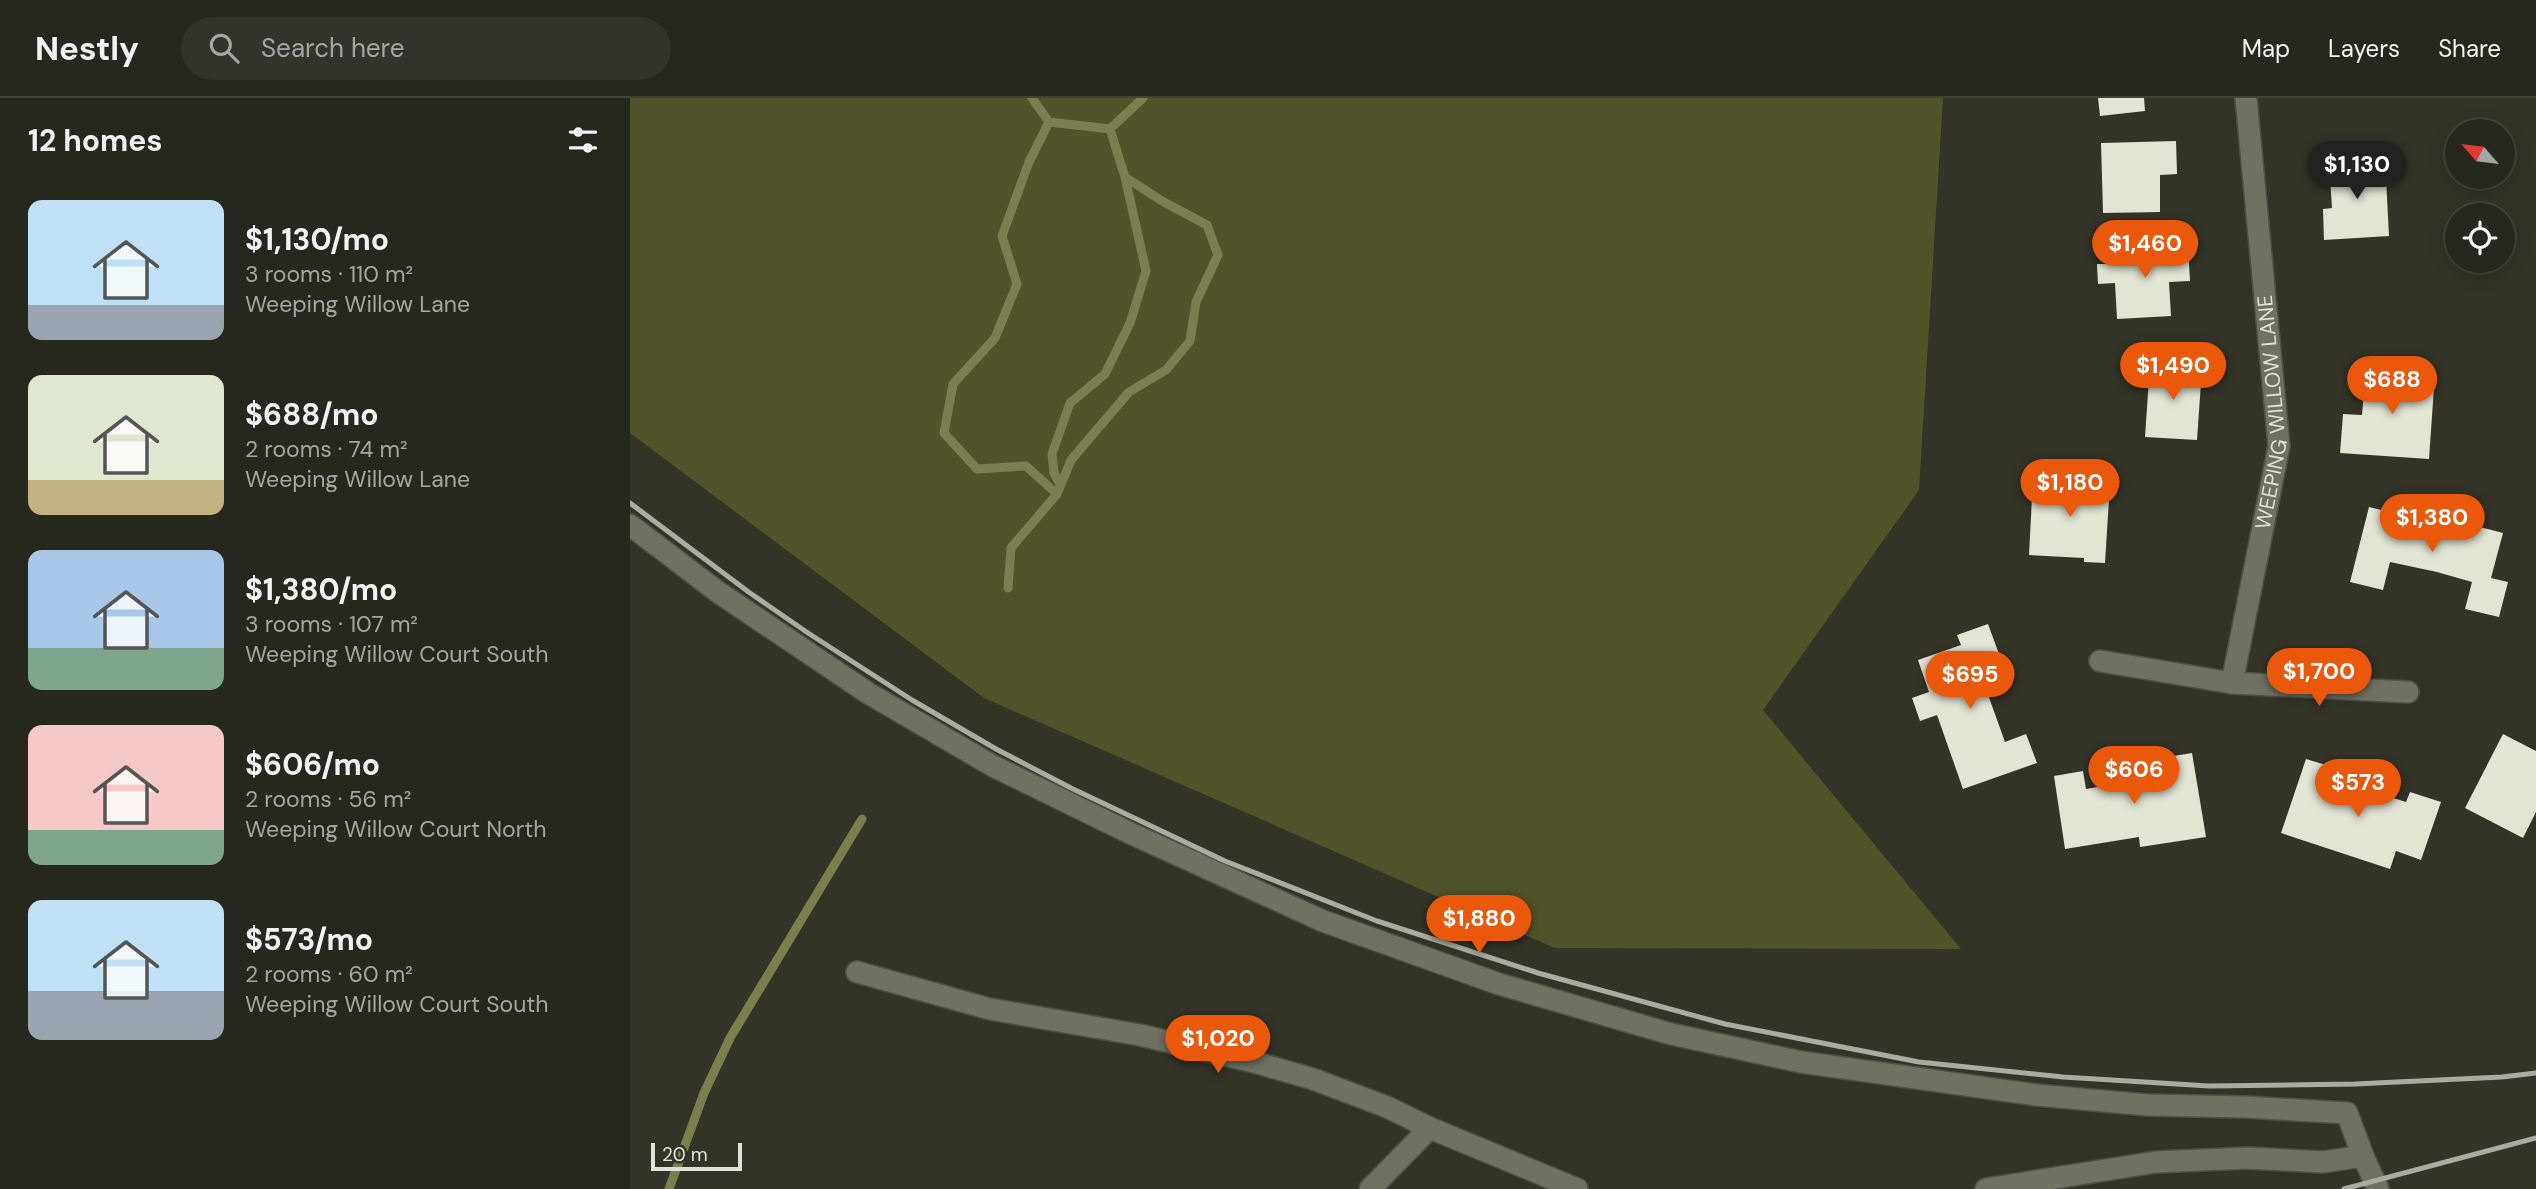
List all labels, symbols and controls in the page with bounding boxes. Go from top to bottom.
search box [181,17,671,80]
text: Nestly [35,27,139,70]
icon: search [205,29,243,67]
text: Search here [261,31,405,65]
text: Map [2242,33,2290,64]
text: Layers [2328,33,2400,64]
text: Share [2438,33,2501,64]
north arrow [2445,119,2515,189]
map controls [2445,119,2515,273]
text: 12 homes [28,121,162,160]
icon: filters [564,121,602,159]
pin: $1,130 [2300,141,2414,201]
text: $1,130 [2324,149,2390,179]
button: locate [2445,203,2515,273]
text: $1,130/mo [245,220,389,259]
pin: $1,460 [2088,220,2202,280]
icon: home [84,228,168,312]
text: $1,460 [2108,228,2182,258]
text: 3 rooms · 110 m² [245,259,413,289]
text: Weeping Willow Lane [245,289,470,319]
street label: WEEPING WILLOW LANE [2249,294,2294,532]
pin: $1,490 [2116,342,2230,402]
text: $1,490 [2136,350,2210,380]
pin: $688 [2351,356,2433,416]
text: $688 [2363,364,2421,394]
text: $688/mo [245,395,378,434]
icon: home [84,403,168,487]
text: 2 rooms · 74 m² [245,434,408,464]
pin: $1,180 [2013,460,2127,519]
text: Weeping Willow Lane [245,464,470,494]
text: $1,180 [2036,467,2104,497]
pin: $1,380 [2375,494,2489,554]
text: $1,380 [2396,502,2468,532]
text: $1,380/mo [245,570,397,609]
icon: home [84,578,168,662]
text: 3 rooms · 107 m² [245,609,418,639]
text: Weeping Willow Court South [245,639,549,669]
pin: $1,700 [2262,648,2376,708]
pin: $695 [1929,652,2011,711]
text: $1,700 [2283,656,2355,686]
text: $695 [1942,659,1998,689]
text: $606/mo [245,745,380,784]
pin: $606 [2093,746,2175,806]
icon: home [84,753,168,837]
text: $606 [2104,754,2164,784]
pin: $573 [2317,760,2399,819]
text: $573 [2331,767,2385,797]
text: 2 rooms · 56 m² [245,784,411,814]
text: Weeping Willow Court North [245,814,546,844]
pin: $1,880 [1422,896,1536,955]
text: $1,880 [1442,903,1516,933]
text: $573/mo [245,920,373,959]
icon: home [84,928,168,1012]
text: 2 rooms · 60 m² [245,959,413,989]
text: Weeping Willow Court South [245,989,549,1019]
pin: $1,020 [1161,1016,1275,1075]
text: $1,020 [1181,1023,1255,1053]
scale bar [651,1140,742,1172]
text: 20 m [662,1142,708,1167]

